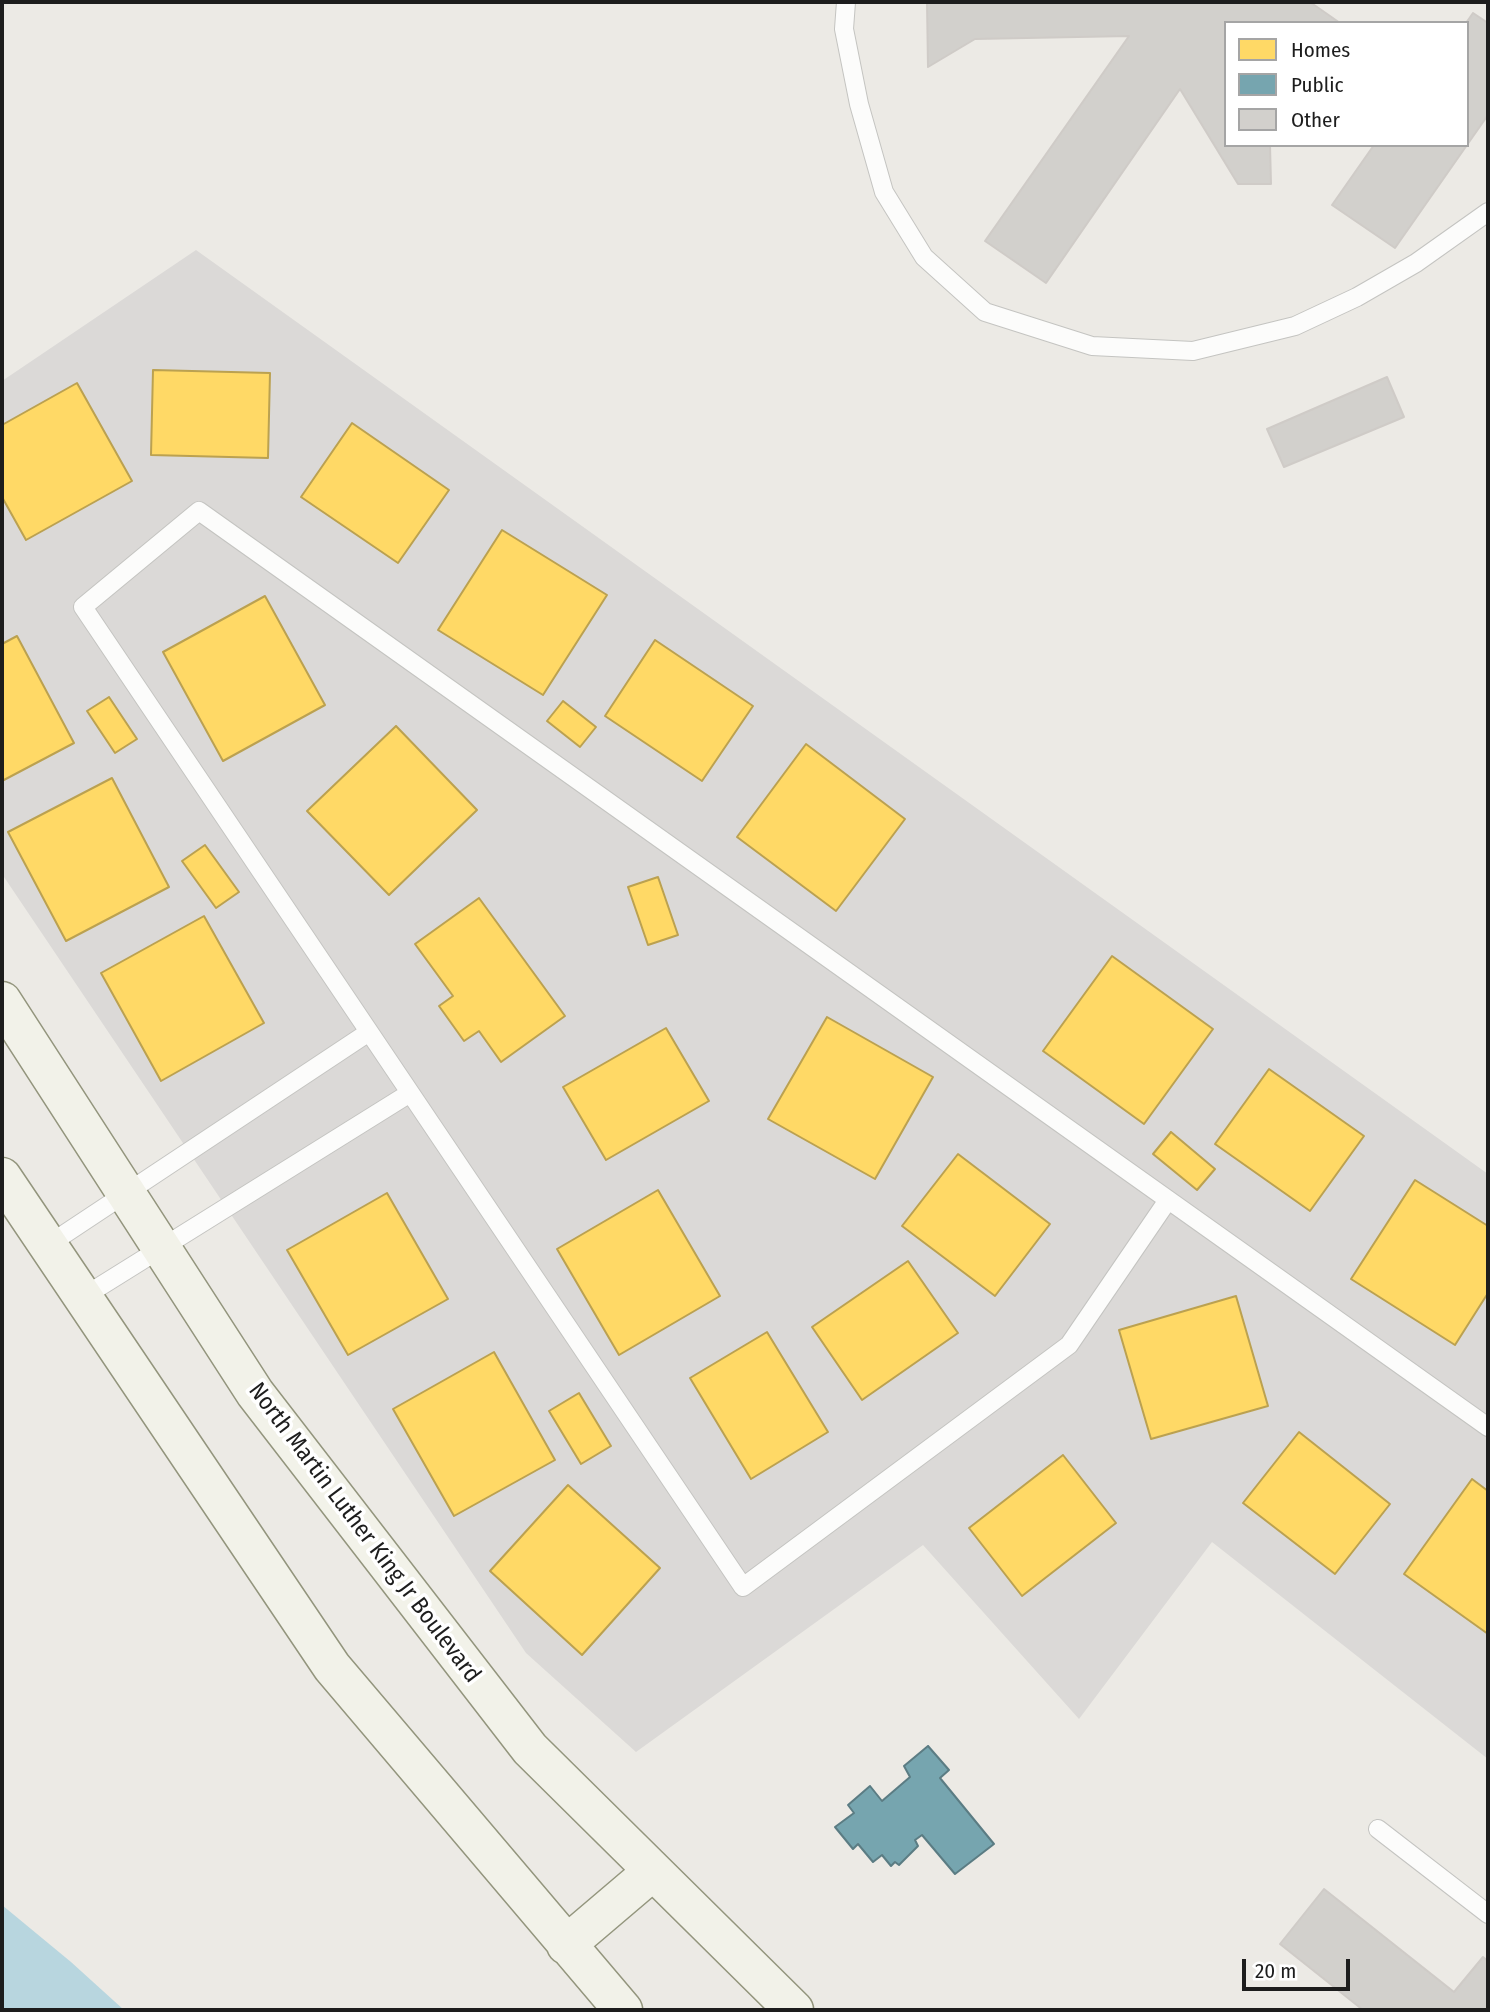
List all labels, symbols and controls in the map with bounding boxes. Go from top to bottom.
legend [1224,21,1469,147]
text: Homes [1291,37,1350,63]
text: Public [1291,72,1343,98]
text: Other [1291,107,1340,133]
street label: North Martin Luther King Jr Boulevard [242,1377,486,1689]
scale bar [1245,1946,1354,1990]
text: 20 m [1255,1958,1296,1984]

